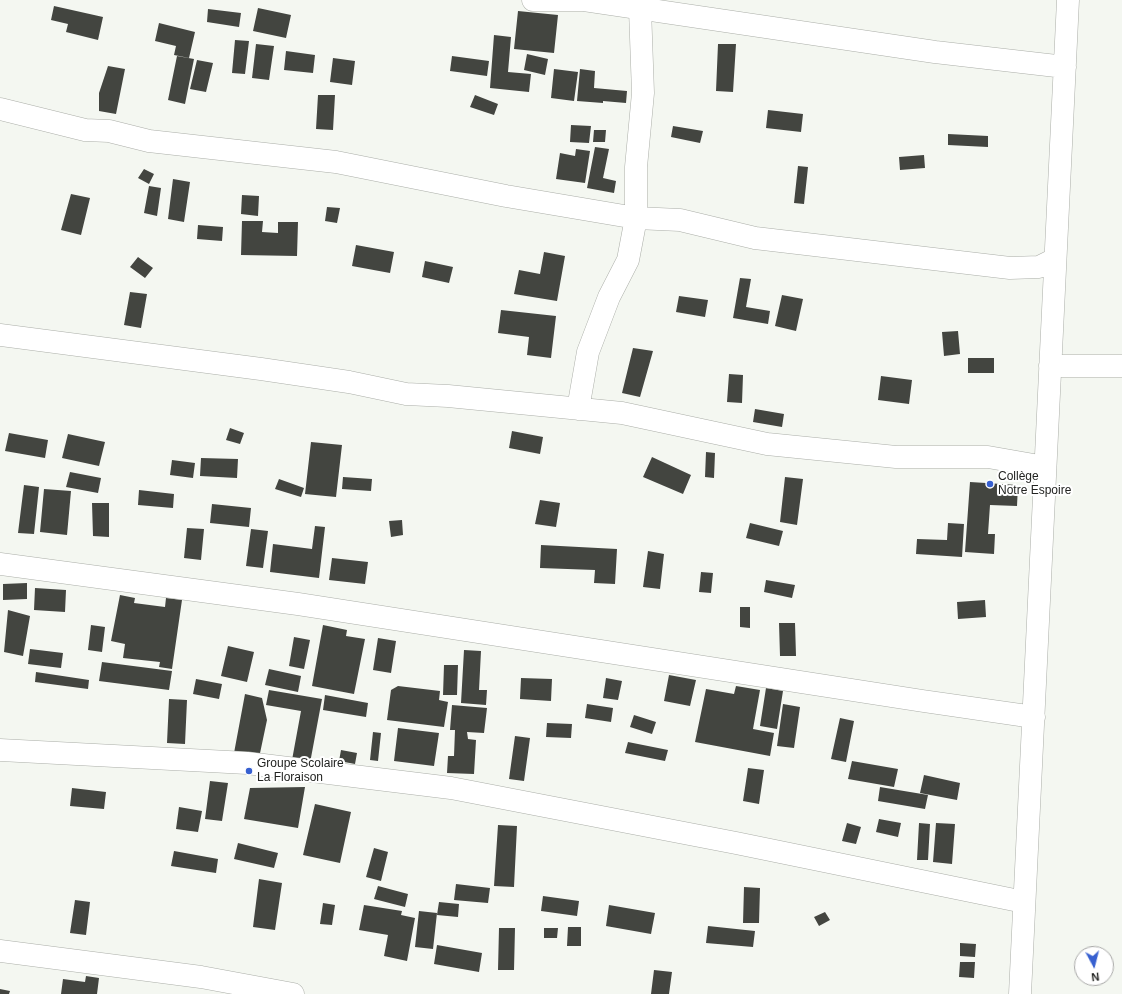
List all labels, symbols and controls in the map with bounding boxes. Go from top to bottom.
place label: Collège Notre Espoire [998,470,1071,498]
marker: Collège Notre Espoire [985,479,995,489]
place label: Groupe Scolaire La Floraison [257,757,344,785]
marker: Groupe Scolaire La Floraison [244,766,254,776]
north arrow [1074,946,1114,986]
text: N [1091,970,1100,983]

